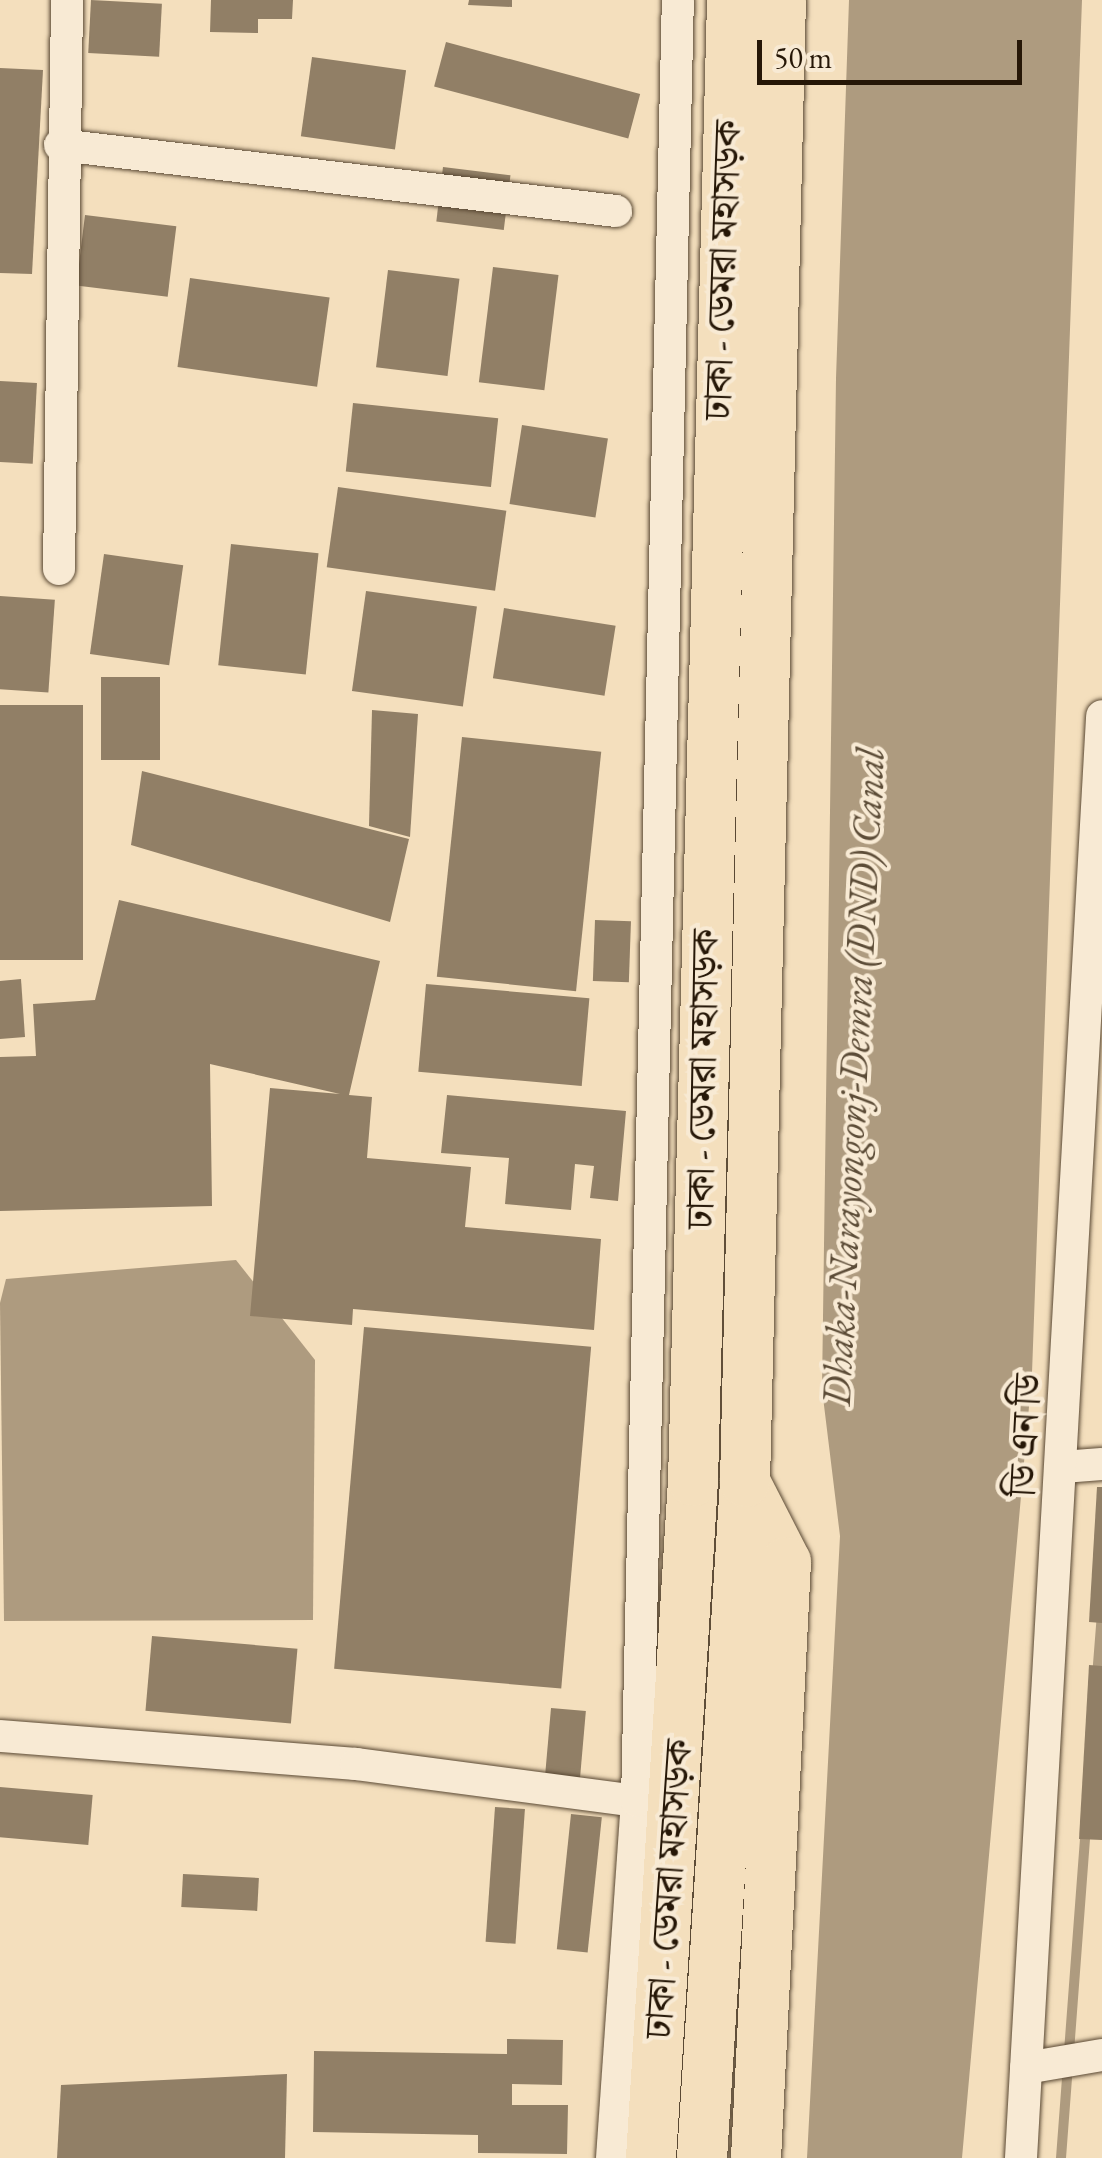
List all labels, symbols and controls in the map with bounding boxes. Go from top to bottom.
scale bar [762,20,1027,82]
text: 50 m [774,38,832,77]
street label: ঢাকা - ডেমরা মহাসড়ক [694,119,750,421]
water label: Dhaka-Narayongonj-Demra (DND) Canal [812,746,894,1408]
street label: ঢাকা - ডেমরা মহাসড়ক [677,929,727,1229]
street label: ডি এন ডি [998,1373,1050,1497]
street label: ঢাকা - ডেমরা মহাসড়ক [635,1738,701,2040]

